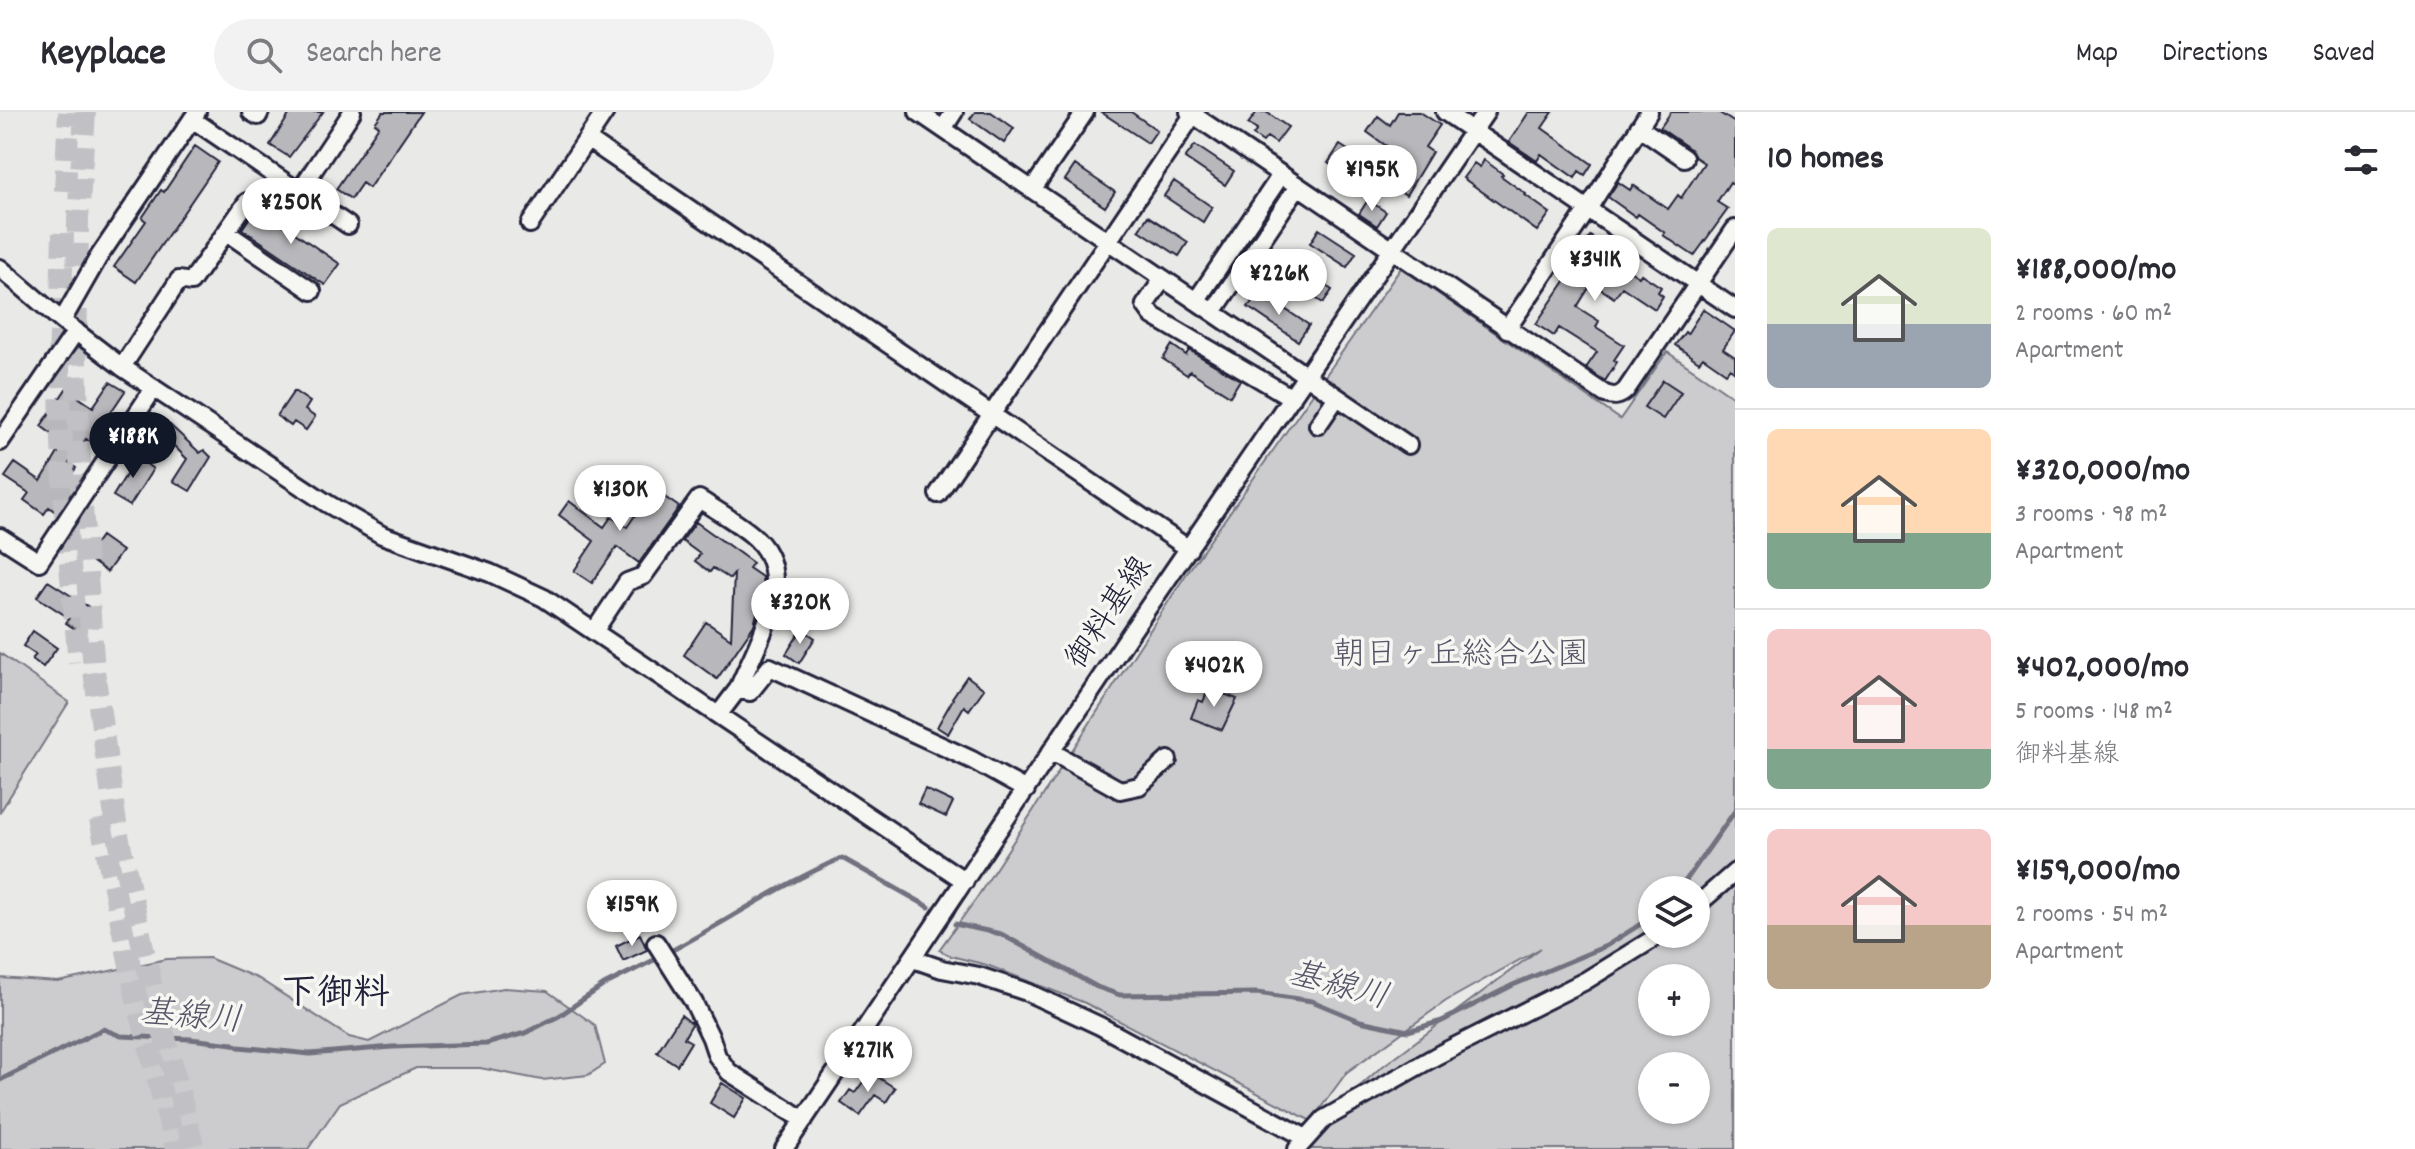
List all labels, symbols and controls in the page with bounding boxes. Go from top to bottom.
search box [214,19,774,91]
text: Keyplace [40,28,166,83]
icon: search [242,33,286,77]
text: Search here [306,34,442,77]
text: Map [2076,35,2118,75]
text: Directions [2162,35,2268,75]
text: Saved [2312,35,2375,75]
text: 10 homes [1767,136,1884,185]
icon: filters [2339,138,2383,182]
pin: ¥195K [1316,145,1428,213]
text: ¥195K [1345,152,1399,189]
pin: ¥250K [235,178,347,246]
text: ¥250K [260,185,322,222]
pin: ¥341K [1539,235,1651,303]
text: ¥341K [1569,242,1621,279]
text: ¥188,000/mo [2015,247,2176,296]
pin: ¥226K [1223,249,1335,317]
text: ¥226K [1249,256,1309,293]
icon: home [1831,260,1927,356]
text: 2 rooms · 60 m² [2015,296,2172,333]
text: Apartment [2015,333,2124,370]
pin: ¥188K [77,412,189,480]
text: ¥188K [107,419,159,456]
text: ¥320,000/mo [2015,448,2190,497]
icon: home [1831,461,1927,557]
pin: ¥130K [564,465,676,533]
text: ¥130K [592,472,648,509]
text: 3 rooms · 98 m² [2015,497,2168,534]
text: Apartment [2015,534,2124,571]
street label: 御料基線 [1056,548,1166,680]
pin: ¥320K [744,578,856,646]
text: ¥320K [769,585,831,622]
park label: 朝日ヶ丘総合公園 [1333,634,1589,680]
pin: ¥402K [1158,641,1270,709]
text: ¥402,000/mo [2015,645,2189,694]
text: ¥402K [1184,648,1244,685]
icon: home [1831,661,1927,757]
text: 5 rooms · 148 m² [2015,694,2173,731]
text: 御料基線 [2015,737,2119,774]
text: ¥159,000/mo [2015,848,2180,897]
icon: home [1831,861,1927,957]
map controls [1638,876,1710,1124]
button: layers [1638,876,1710,948]
pin: ¥159K [576,880,688,948]
text: ¥159K [605,887,659,924]
text: 2 rooms · 54 m² [2015,897,2168,934]
text: Apartment [2015,934,2124,971]
water label: 基線川 [1282,951,1394,1025]
button: + [1638,964,1710,1036]
district label: 下御料 [281,970,390,1022]
water label: 基線川 [138,990,244,1048]
pin: ¥271K [812,1026,924,1094]
text: ¥271K [842,1033,894,1070]
button: − [1638,1052,1710,1124]

